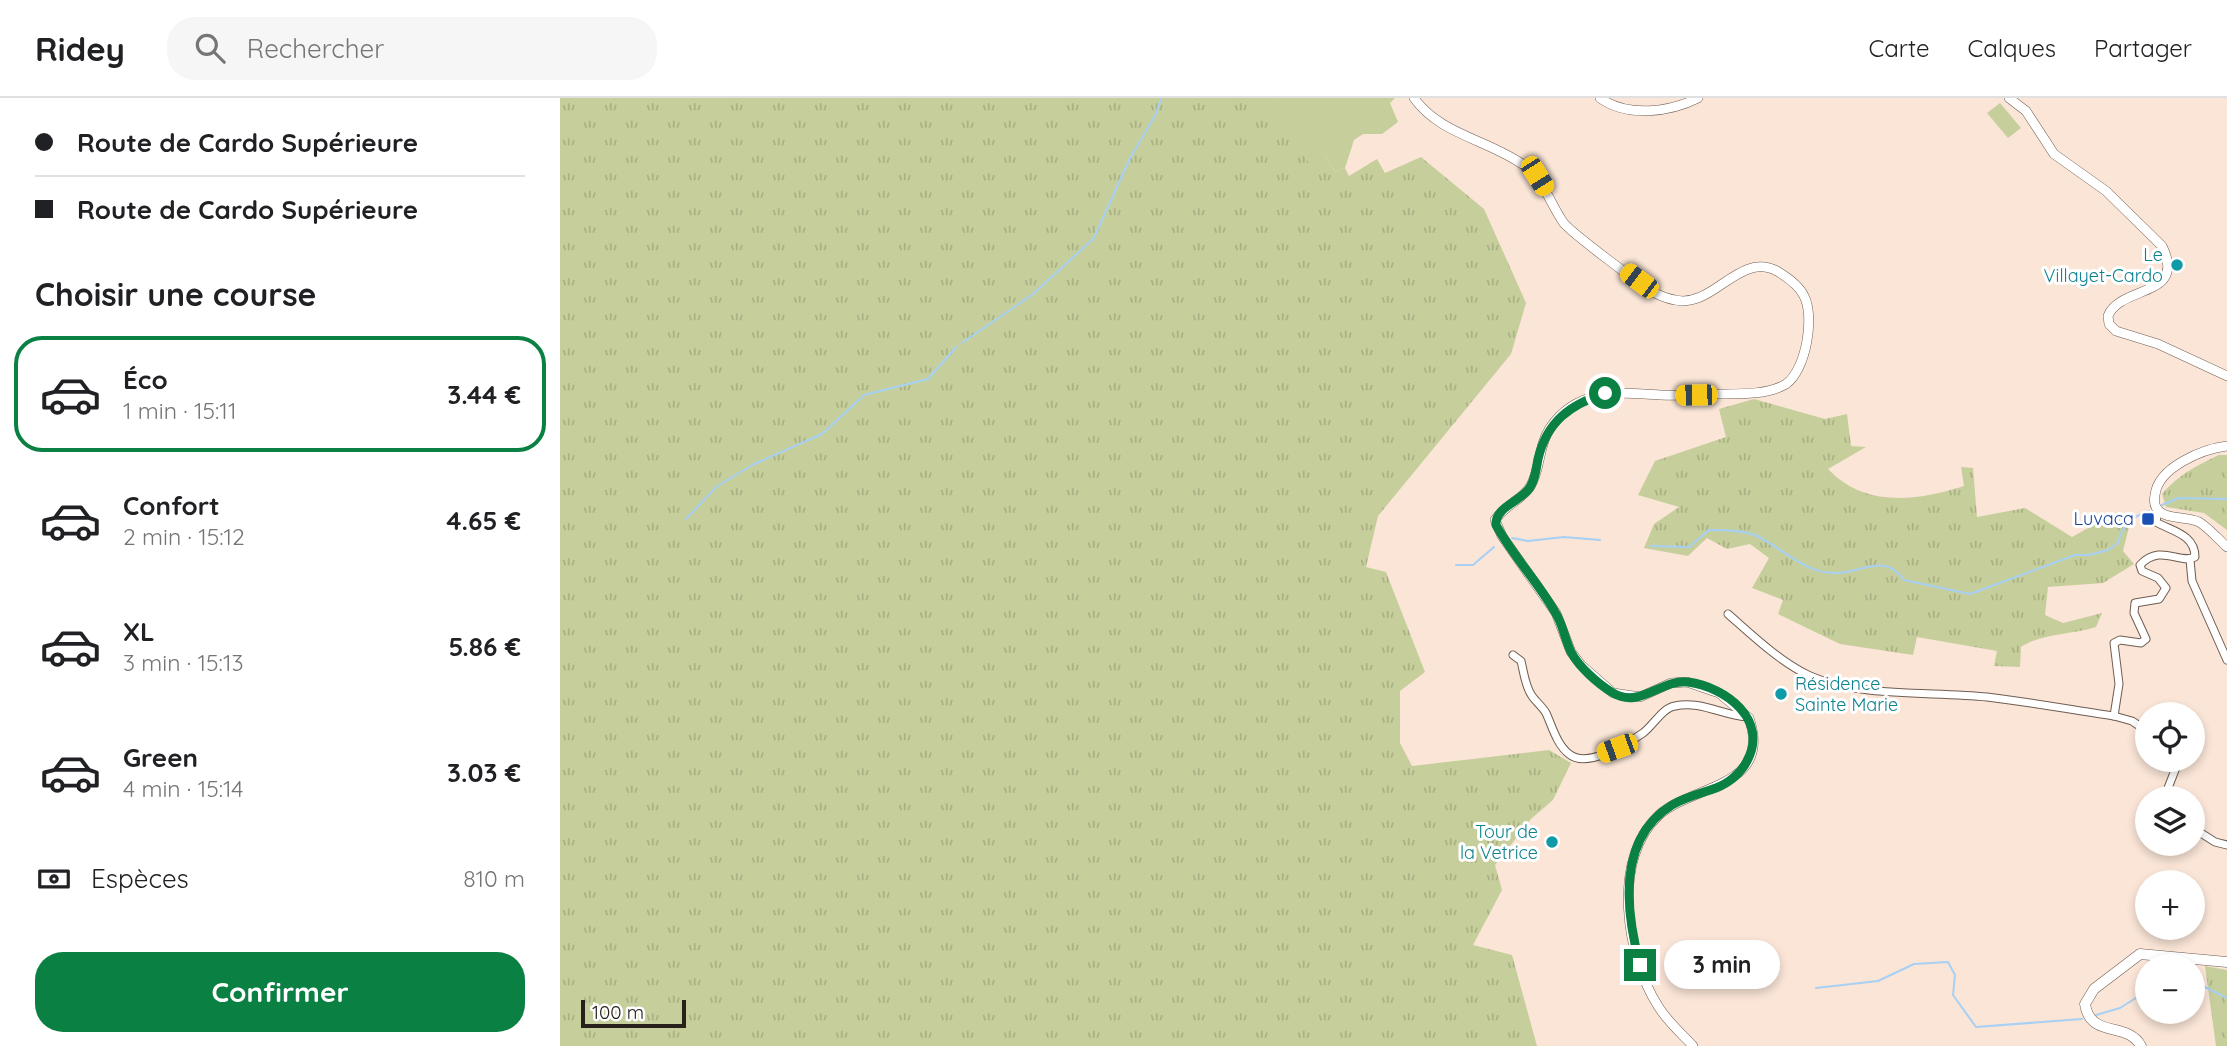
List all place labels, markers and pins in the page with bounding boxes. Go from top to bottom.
place label: Le Villayet-Cardo [2044,243,2163,287]
marker: Le Villayet-Cardo [2169,257,2185,273]
place label: Luvaca [2074,507,2134,530]
marker: Luvaca [2140,511,2156,527]
place label: Résidence Sainte Marie [1795,672,1898,716]
marker: Résidence Sainte Marie [1773,686,1789,702]
place label: Tour de la Vetrice [1460,820,1538,864]
marker: Tour de la Vetrice [1544,834,1560,850]

